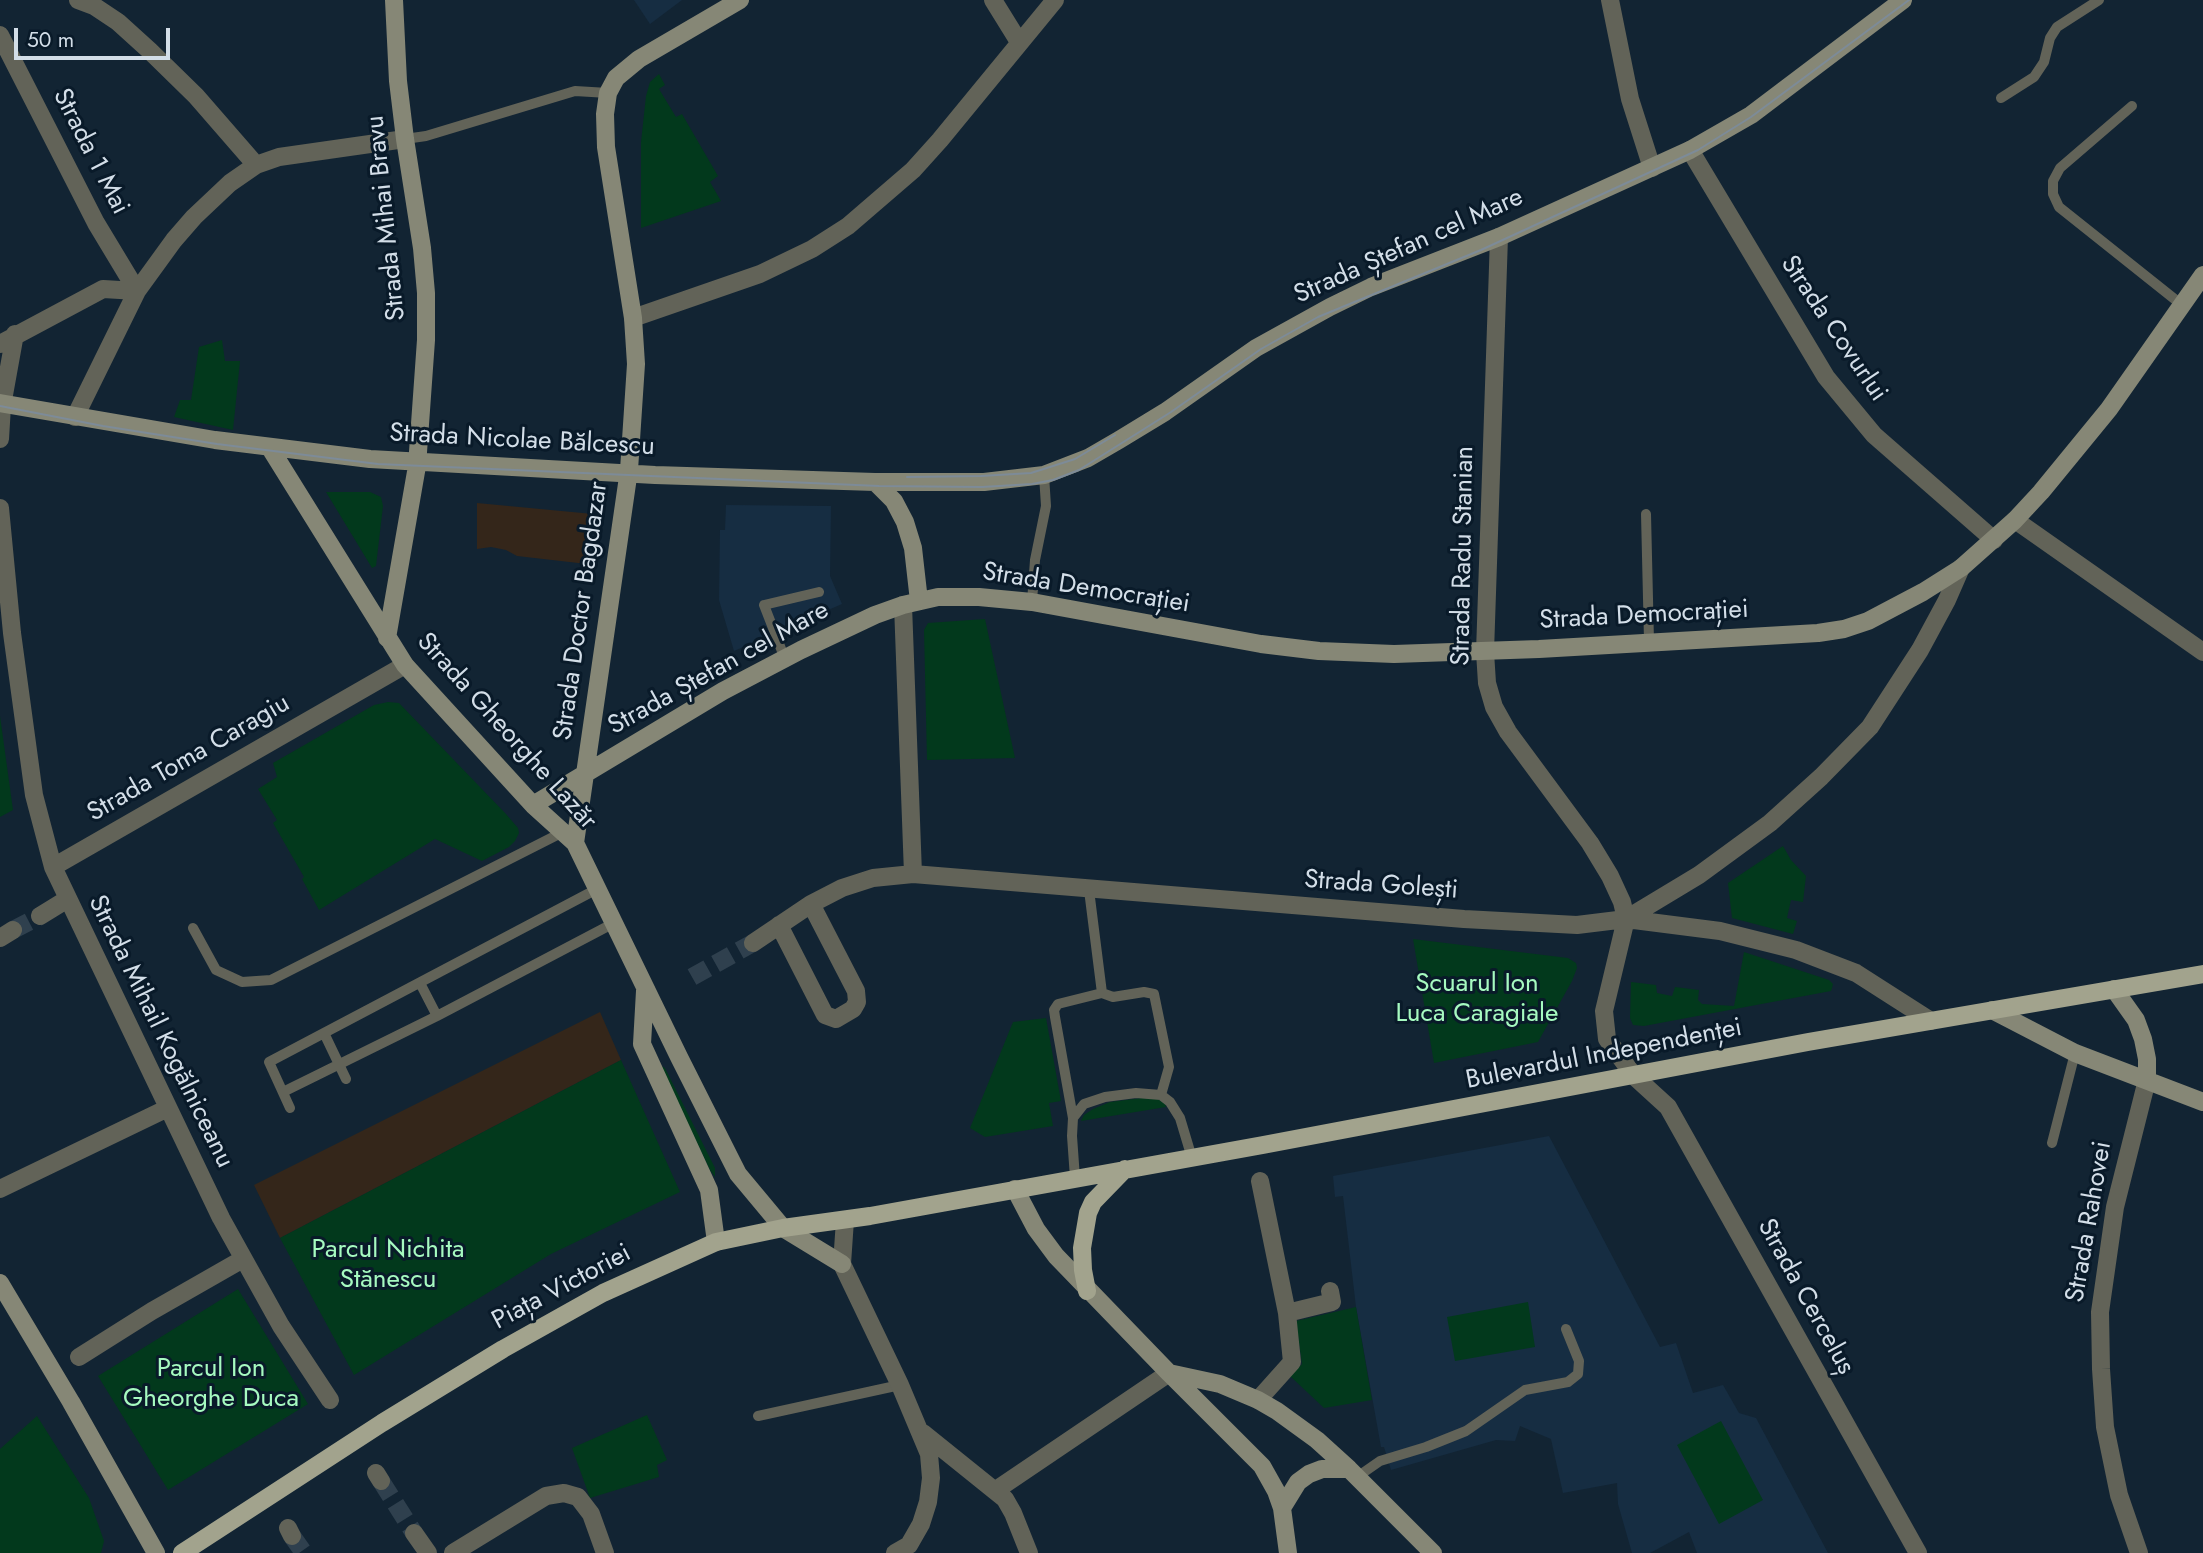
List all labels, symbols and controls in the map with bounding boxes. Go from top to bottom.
scale bar [18,14,173,58]
text: 50 m [27,25,74,55]
street label: Strada 1 Mai [45,84,135,220]
street label: Strada Mihai Bravu [361,114,413,322]
street label: Strada Ștefan cel Mare [1290,182,1528,312]
street label: Strada Covurlui [1773,250,1893,408]
street label: Strada Nicolae Bălcescu [389,418,655,464]
street label: Strada Radu Stanian [1446,446,1482,666]
street label: Strada Doctor Bagdazar [548,480,616,742]
street label: Strada Democrației [980,557,1192,621]
street label: Strada Ștefan cel Mare [603,595,835,743]
street label: Strada Democrației [1539,595,1749,637]
street label: Strada Gheorghe Lazăr [409,627,603,837]
street label: Strada Toma Caragiu [82,688,296,830]
street label: Strada Golești [1303,865,1459,907]
street label: Strada Mihail Kogălniceanu [80,891,240,1173]
park label: Scuarul Ion Luca Caragiale [1396,969,1558,1030]
street label: Bulevardul Independenței [1463,1013,1745,1097]
street label: Strada Rahovei [2061,1139,2119,1305]
street label: Strada Cerceluș [1749,1214,1861,1380]
park label: Parcul Nichita Stănescu [312,1235,464,1296]
street label: Piața Victoriei [487,1238,637,1338]
park label: Parcul Ion Gheorghe Duca [123,1354,299,1416]

